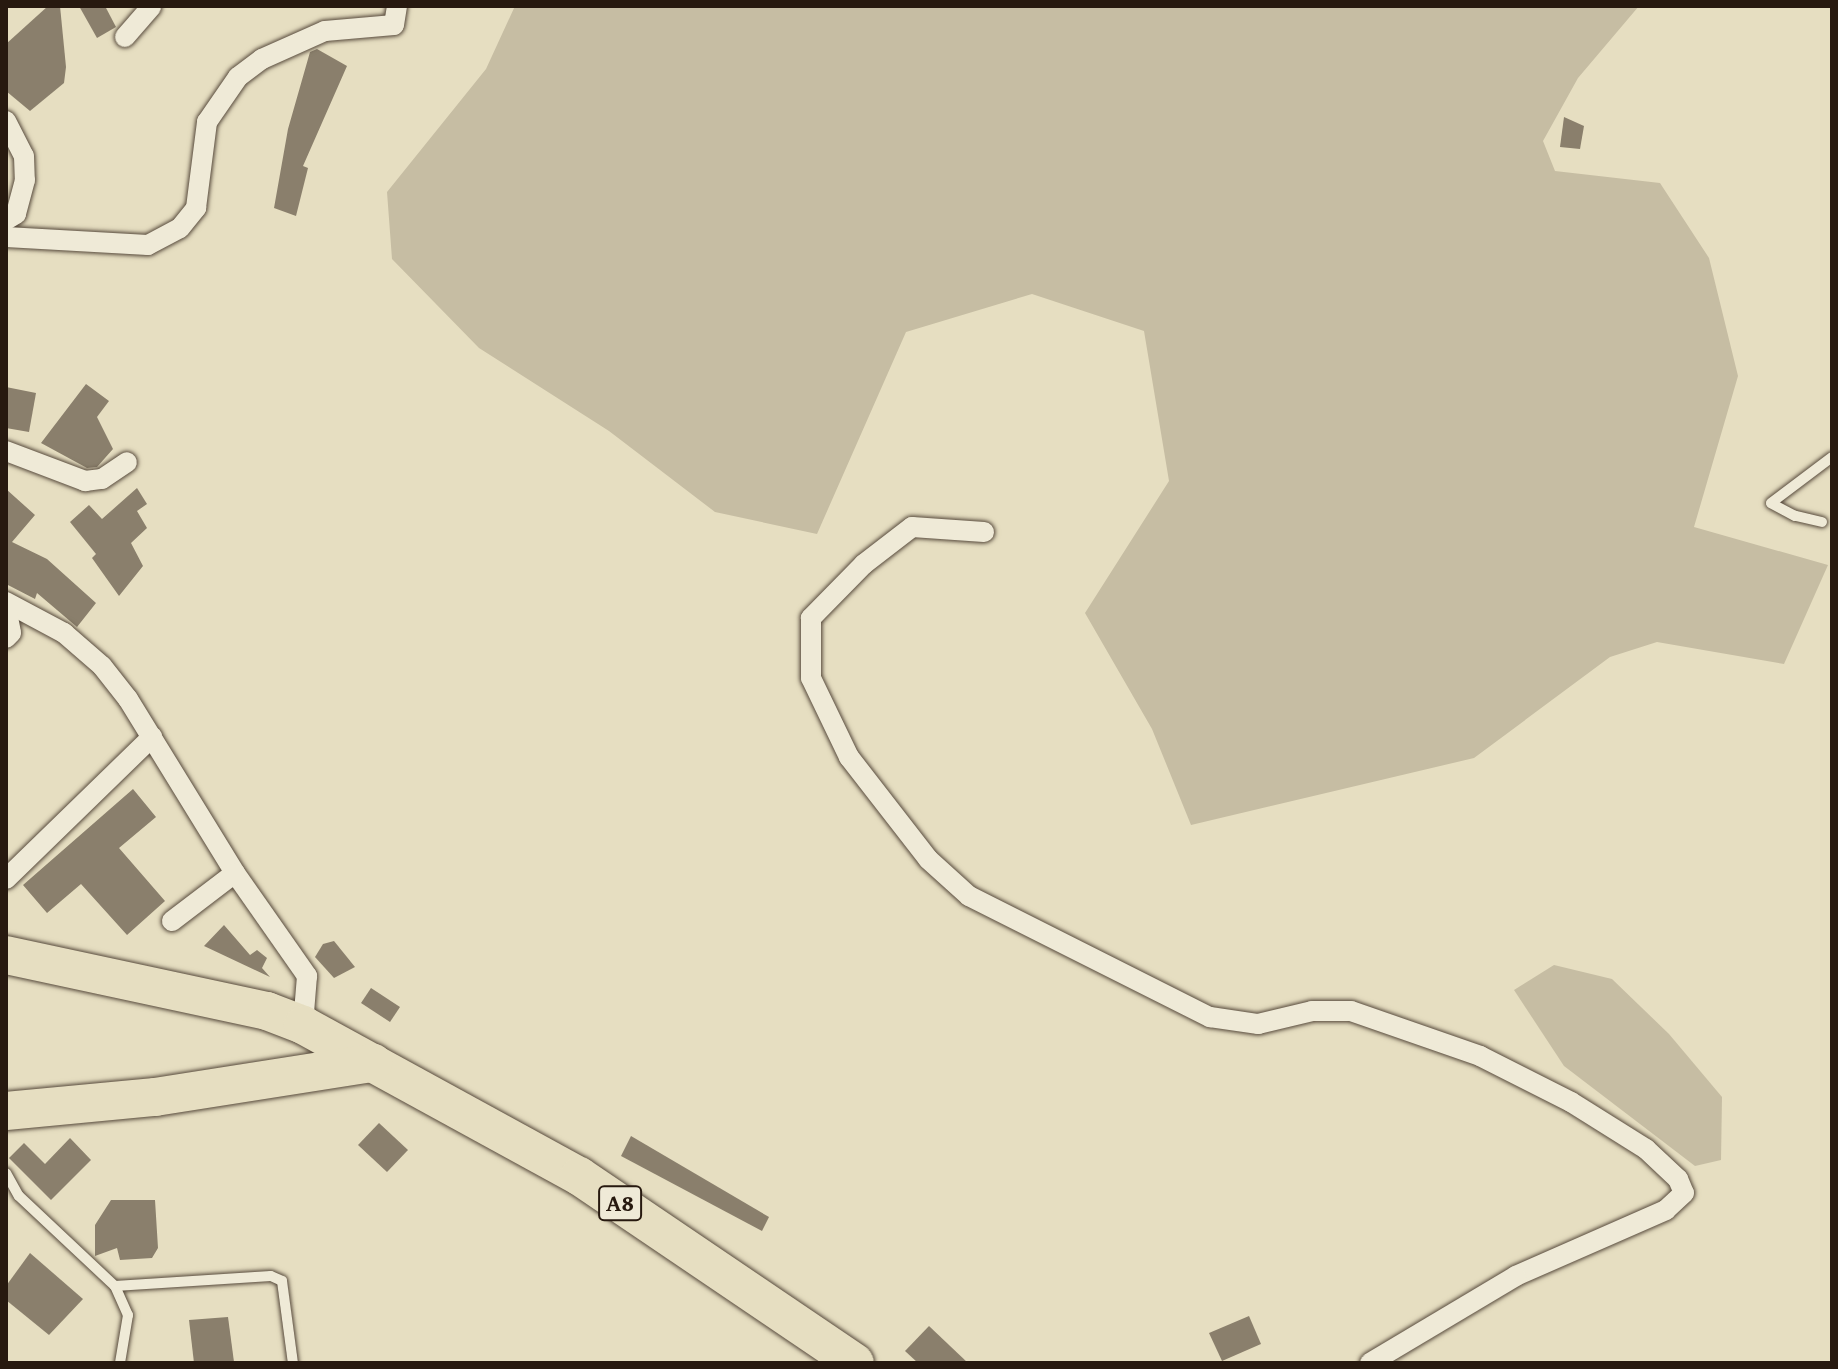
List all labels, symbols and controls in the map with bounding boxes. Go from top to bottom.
road number: A8 [598,1183,642,1223]

